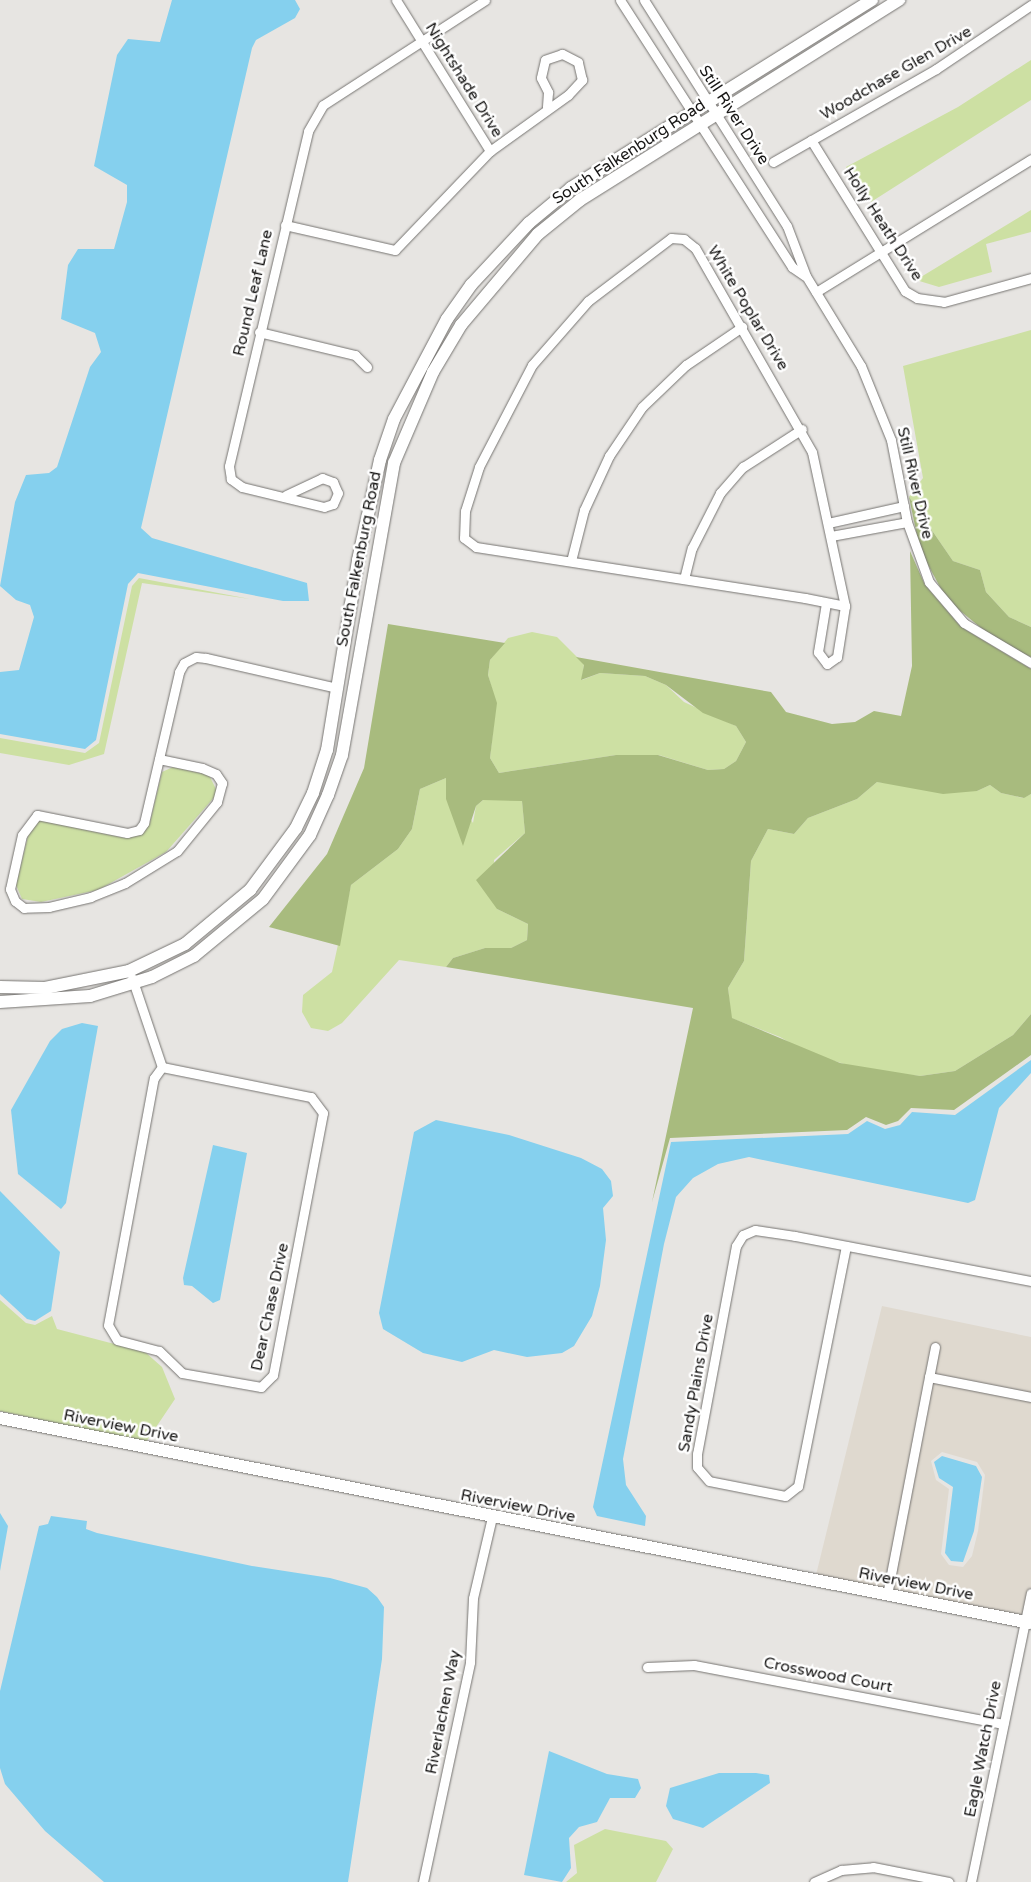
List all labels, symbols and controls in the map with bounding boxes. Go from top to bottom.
street label: Nightshade Drive [421,19,507,141]
street label: Woodchase Glen Drive [817,22,975,124]
street label: Still River Drive [695,62,773,168]
street label: South Falkenburg Road [549,95,709,209]
street label: Holly Heath Drive [839,164,927,284]
street label: Round Leaf Lane [229,228,277,358]
street label: White Poplar Drive [703,242,793,374]
street label: Still River Drive [893,425,937,541]
street label: South Falkenburg Road [333,470,385,648]
street label: Dear Chase Drive [247,1241,293,1373]
street label: Sandy Plains Drive [674,1312,718,1454]
street label: Riverview Drive [62,1405,180,1447]
street label: Riverview Drive [459,1485,577,1527]
street label: Riverview Drive [857,1563,975,1605]
street label: Riverlachen Way [422,1648,464,1776]
street label: Crosswood Court [762,1653,894,1697]
street label: Eagle Watch Drive [960,1679,1006,1819]

